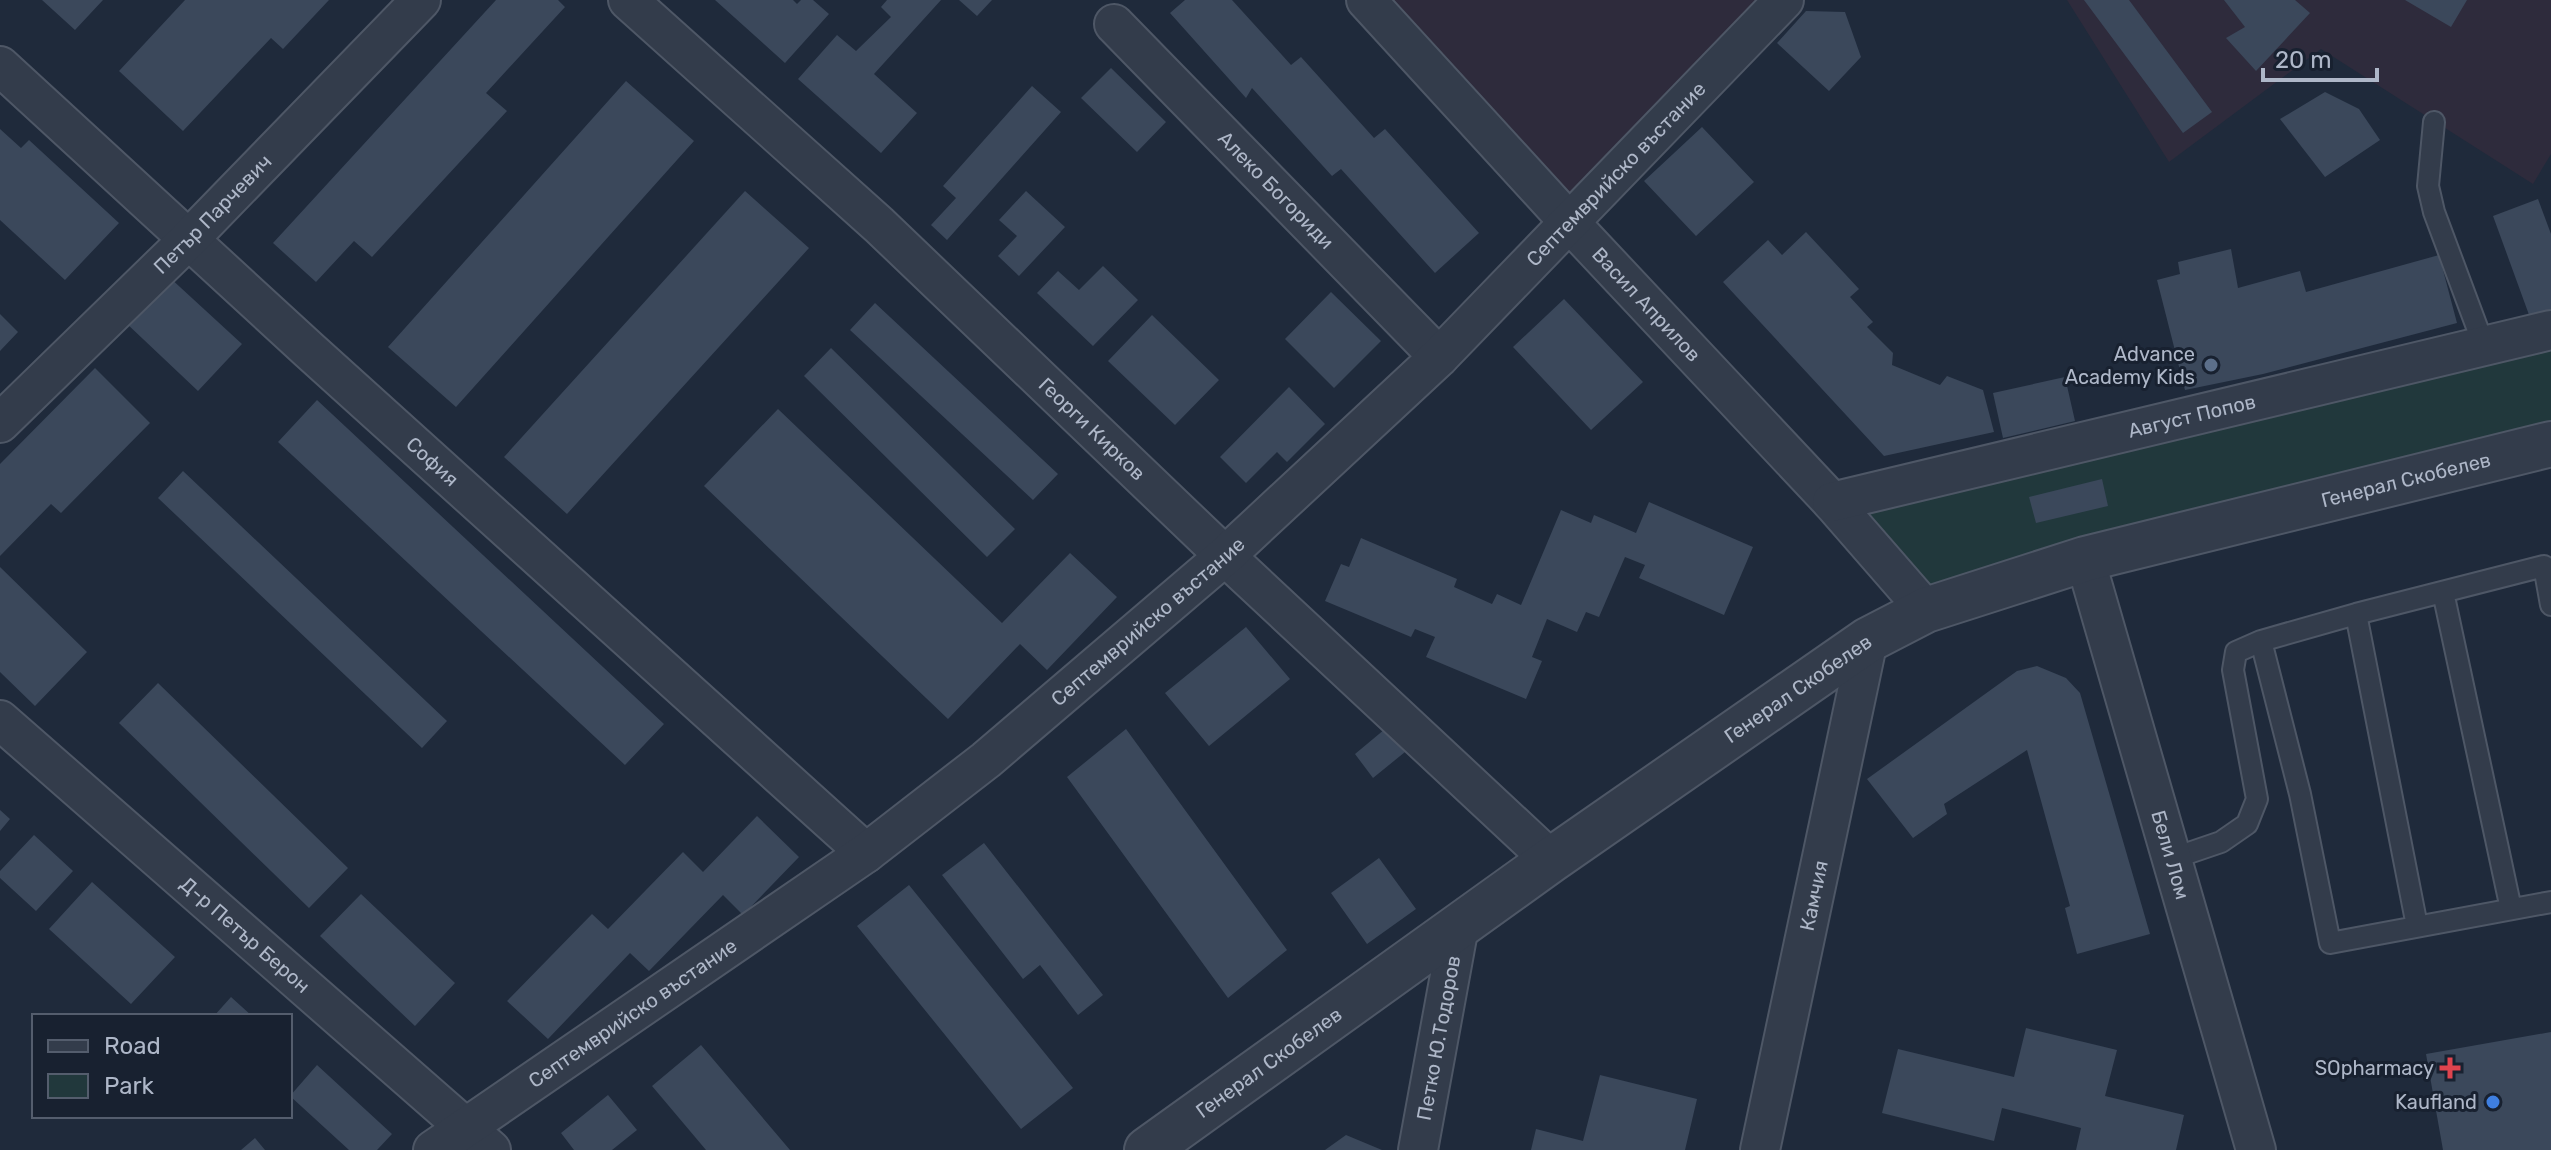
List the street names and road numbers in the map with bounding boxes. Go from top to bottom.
street label: Септемврийско въстание [1521,77,1711,271]
street label: Алеко Богориди [1213,126,1339,254]
street label: Петър Парчевич [149,149,276,279]
street label: Васил Априлов [1587,242,1706,367]
street label: Георги Кирков [1034,372,1150,485]
street label: Август Попов [2126,389,2258,443]
street label: София [401,432,464,491]
street label: Генерал Скобелев [2319,447,2493,512]
street label: Септемврийско въстание [1046,532,1250,711]
street label: Генерал Скобелев [1720,629,1876,748]
street label: Бели Лом [2146,807,2195,902]
street label: Камчия [1795,858,1833,933]
street label: Д-р Петър Берон [176,872,315,998]
street label: Септемврийско въстание [524,933,741,1093]
street label: Петко Ю.Тодоров [1412,953,1465,1122]
street label: Генерал Скобелев [1191,1002,1346,1123]

